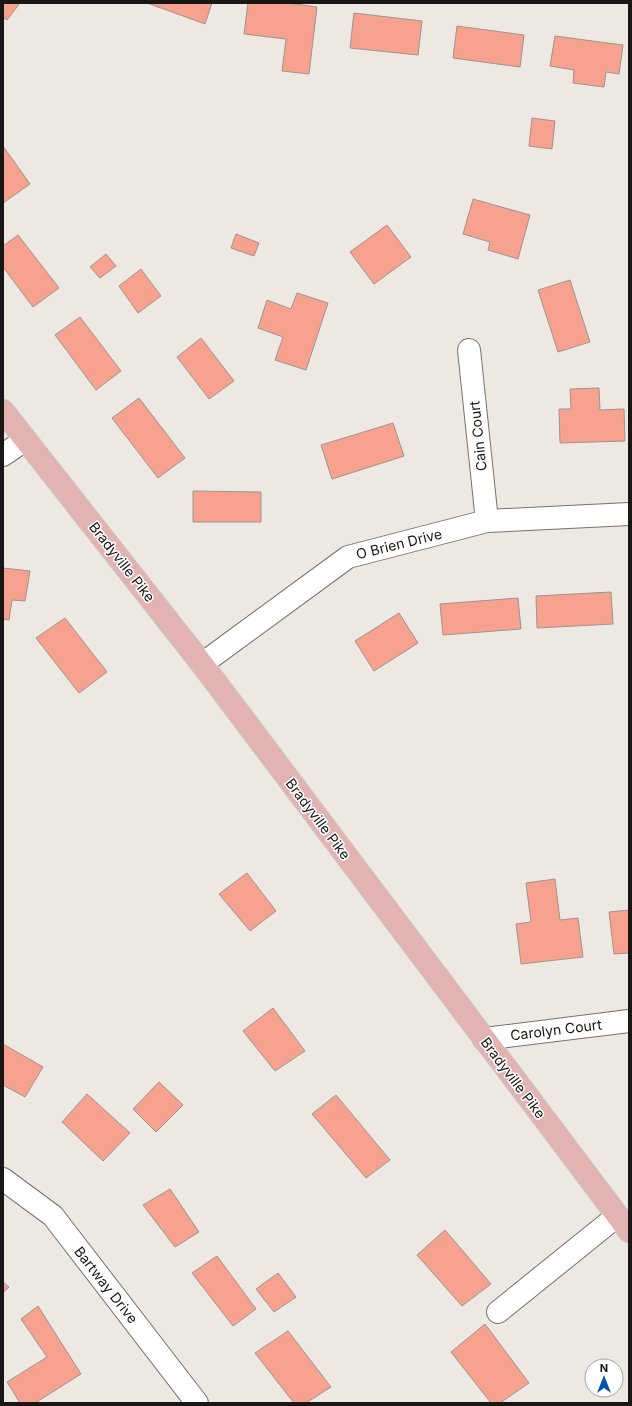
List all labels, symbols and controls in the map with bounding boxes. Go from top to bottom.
street label: Cain Court [465,400,490,472]
street label: Bradyville Pike [86,518,159,605]
street label: O Brien Drive [354,525,444,562]
street label: Bradyville Pike [282,775,354,862]
street label: Carolyn Court [509,1015,603,1044]
street label: Bradyville Pike [477,1034,549,1121]
street label: Bartway Drive [71,1243,142,1327]
north arrow [584,1358,624,1398]
text: N [600,1361,608,1375]

